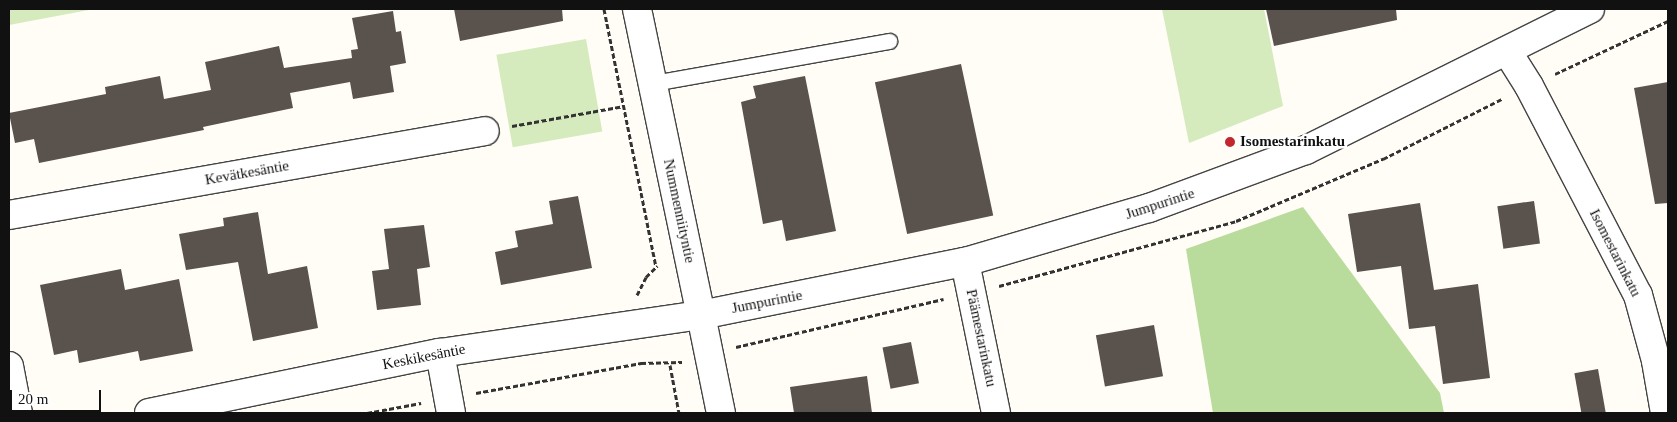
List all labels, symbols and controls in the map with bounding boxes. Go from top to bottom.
place label: Isomestarinkatu [1240,133,1345,151]
marker: Isomestarinkatu [1224,136,1236,148]
street label: Kevätkesäntie [204,157,290,189]
street label: Nummenniityntie [659,157,699,265]
street label: Jumpurintie [1123,184,1197,224]
street label: Isomestarinkatu [1585,206,1645,300]
street label: Jumpurintie [730,286,804,318]
street label: Päämestarinkatu [962,288,1000,388]
street label: Keskikesäntie [381,340,467,374]
scale bar [12,380,104,412]
text: 20 m [18,391,48,407]

